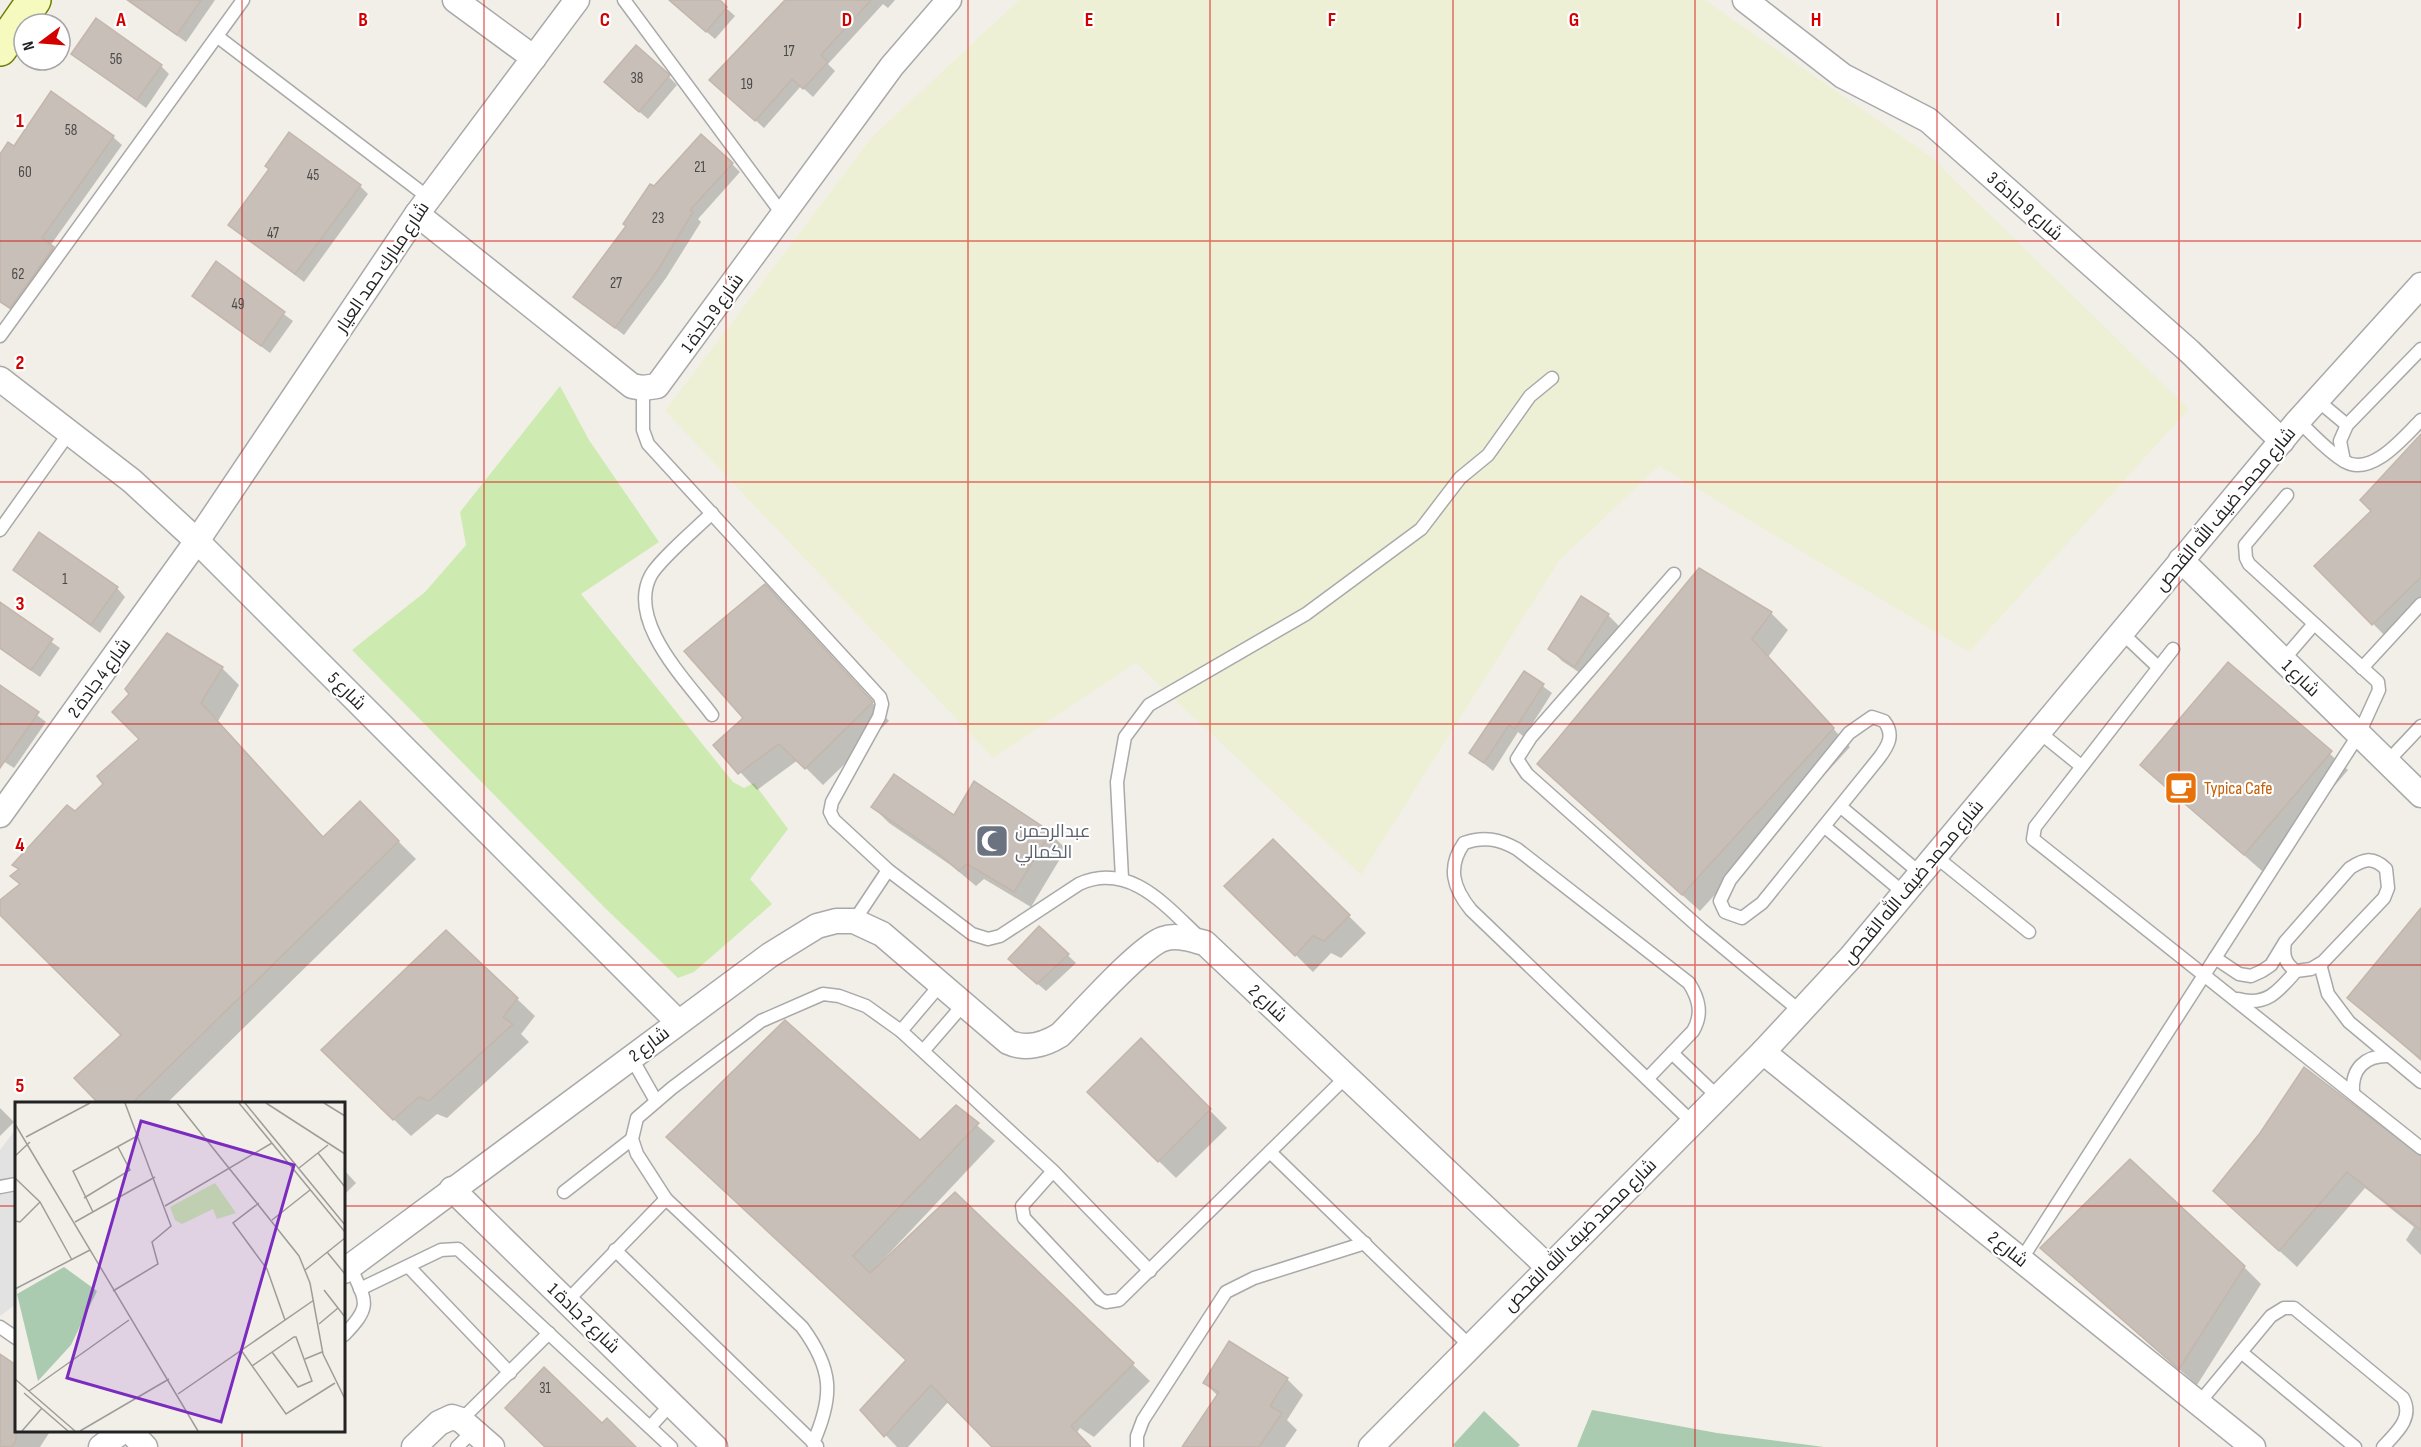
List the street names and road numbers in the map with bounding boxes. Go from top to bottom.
street label: شارع 9 جادة 3 [1982,168,2067,246]
street label: شارع مبارك حمد العيار [330,198,435,338]
street label: شارع 9 جادة 1 [677,270,749,357]
street label: شارع محمد ضيف الله القحص [2149,422,2301,596]
street label: شارع 4 جادة 2 [64,635,136,723]
street label: شارع 1 [2277,656,2324,702]
street label: شارع 5 [323,668,370,715]
street label: شارع محمد ضيف الله القحص [1837,795,1989,969]
street label: شارع 2 [1243,980,1291,1027]
street label: شارع 2 [625,1022,674,1067]
street label: شارع محمد ضيف الله القحص [1498,1153,1662,1317]
street label: شارع 2 [1983,1227,2032,1273]
street label: شارع 2 جادة 1 [543,1279,624,1358]

